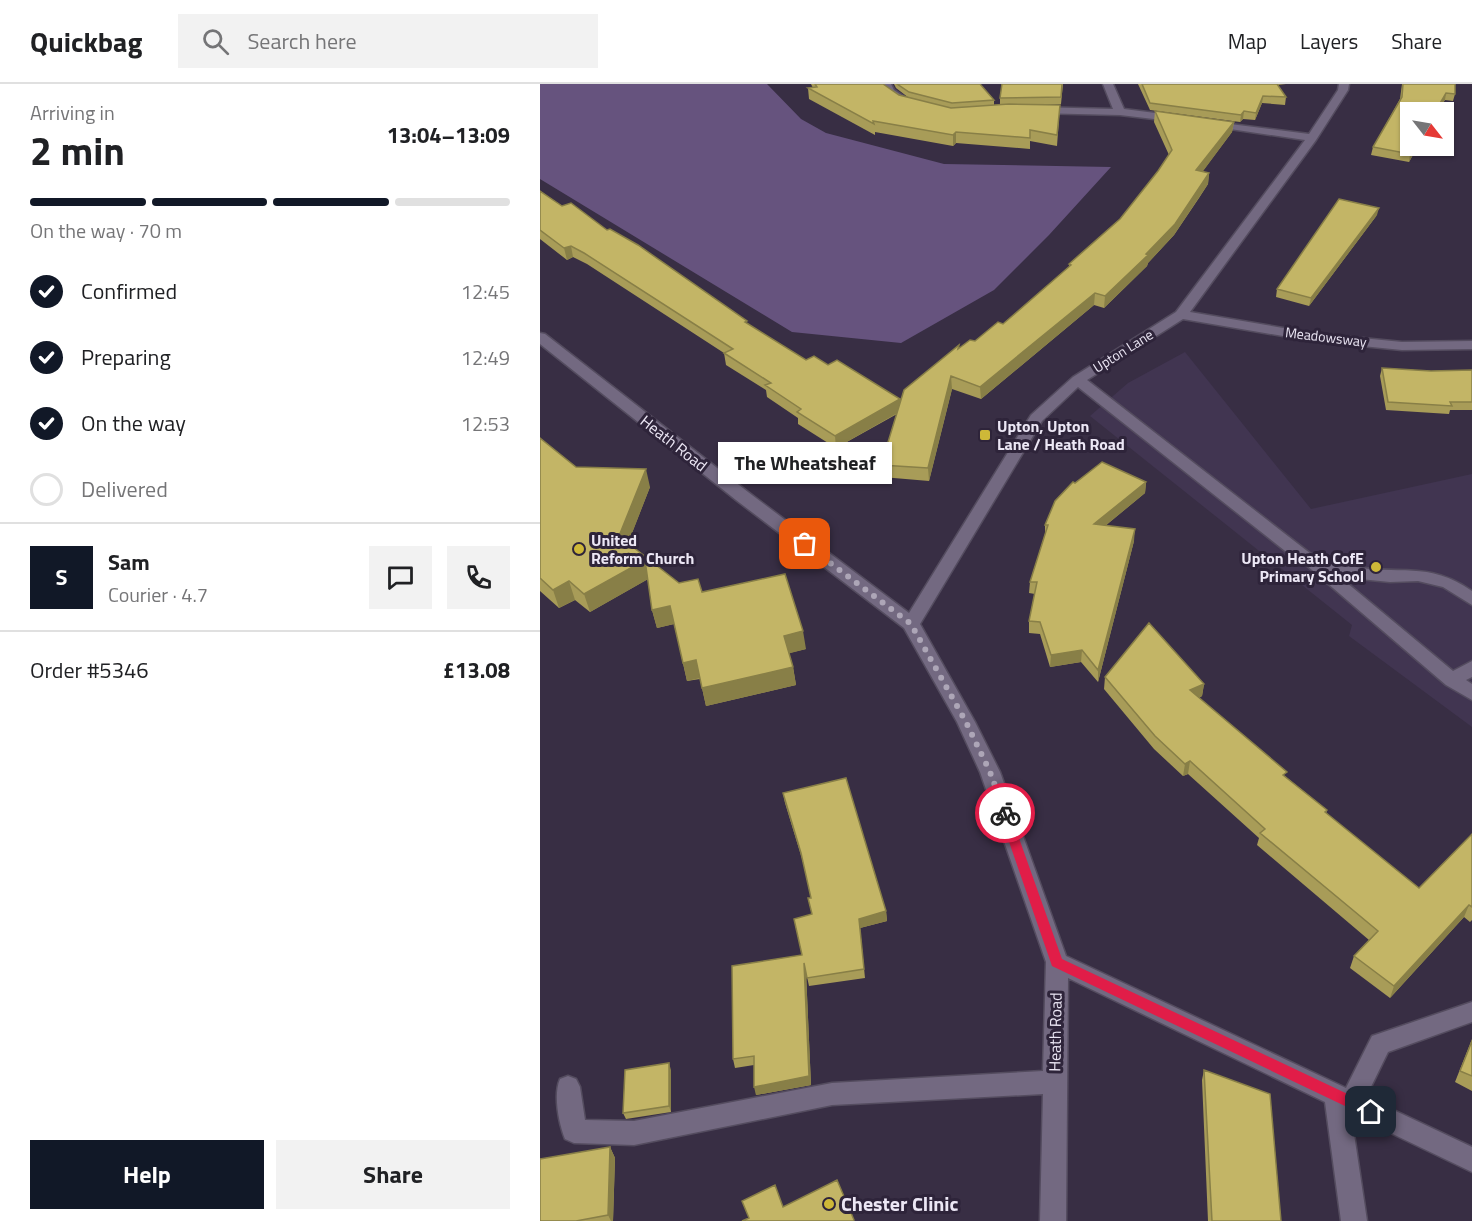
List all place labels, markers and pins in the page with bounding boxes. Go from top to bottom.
place label: Upton, Upton Lane / Heath Road [997,414,1125,456]
marker: Upton, Upton Lane / Heath Road [978,428,992,442]
callout: The Wheatsheaf [718,442,892,484]
pin [779,518,830,569]
place label: United Reform Church [591,528,694,570]
marker: United Reform Church [572,542,586,556]
place label: Upton Heath CofE Primary School [1241,546,1364,588]
marker: Upton Heath CofE Primary School [1369,560,1383,574]
pin [1345,1086,1396,1137]
place label: Chester Clinic [841,1188,959,1219]
marker: Chester Clinic [822,1197,836,1211]

